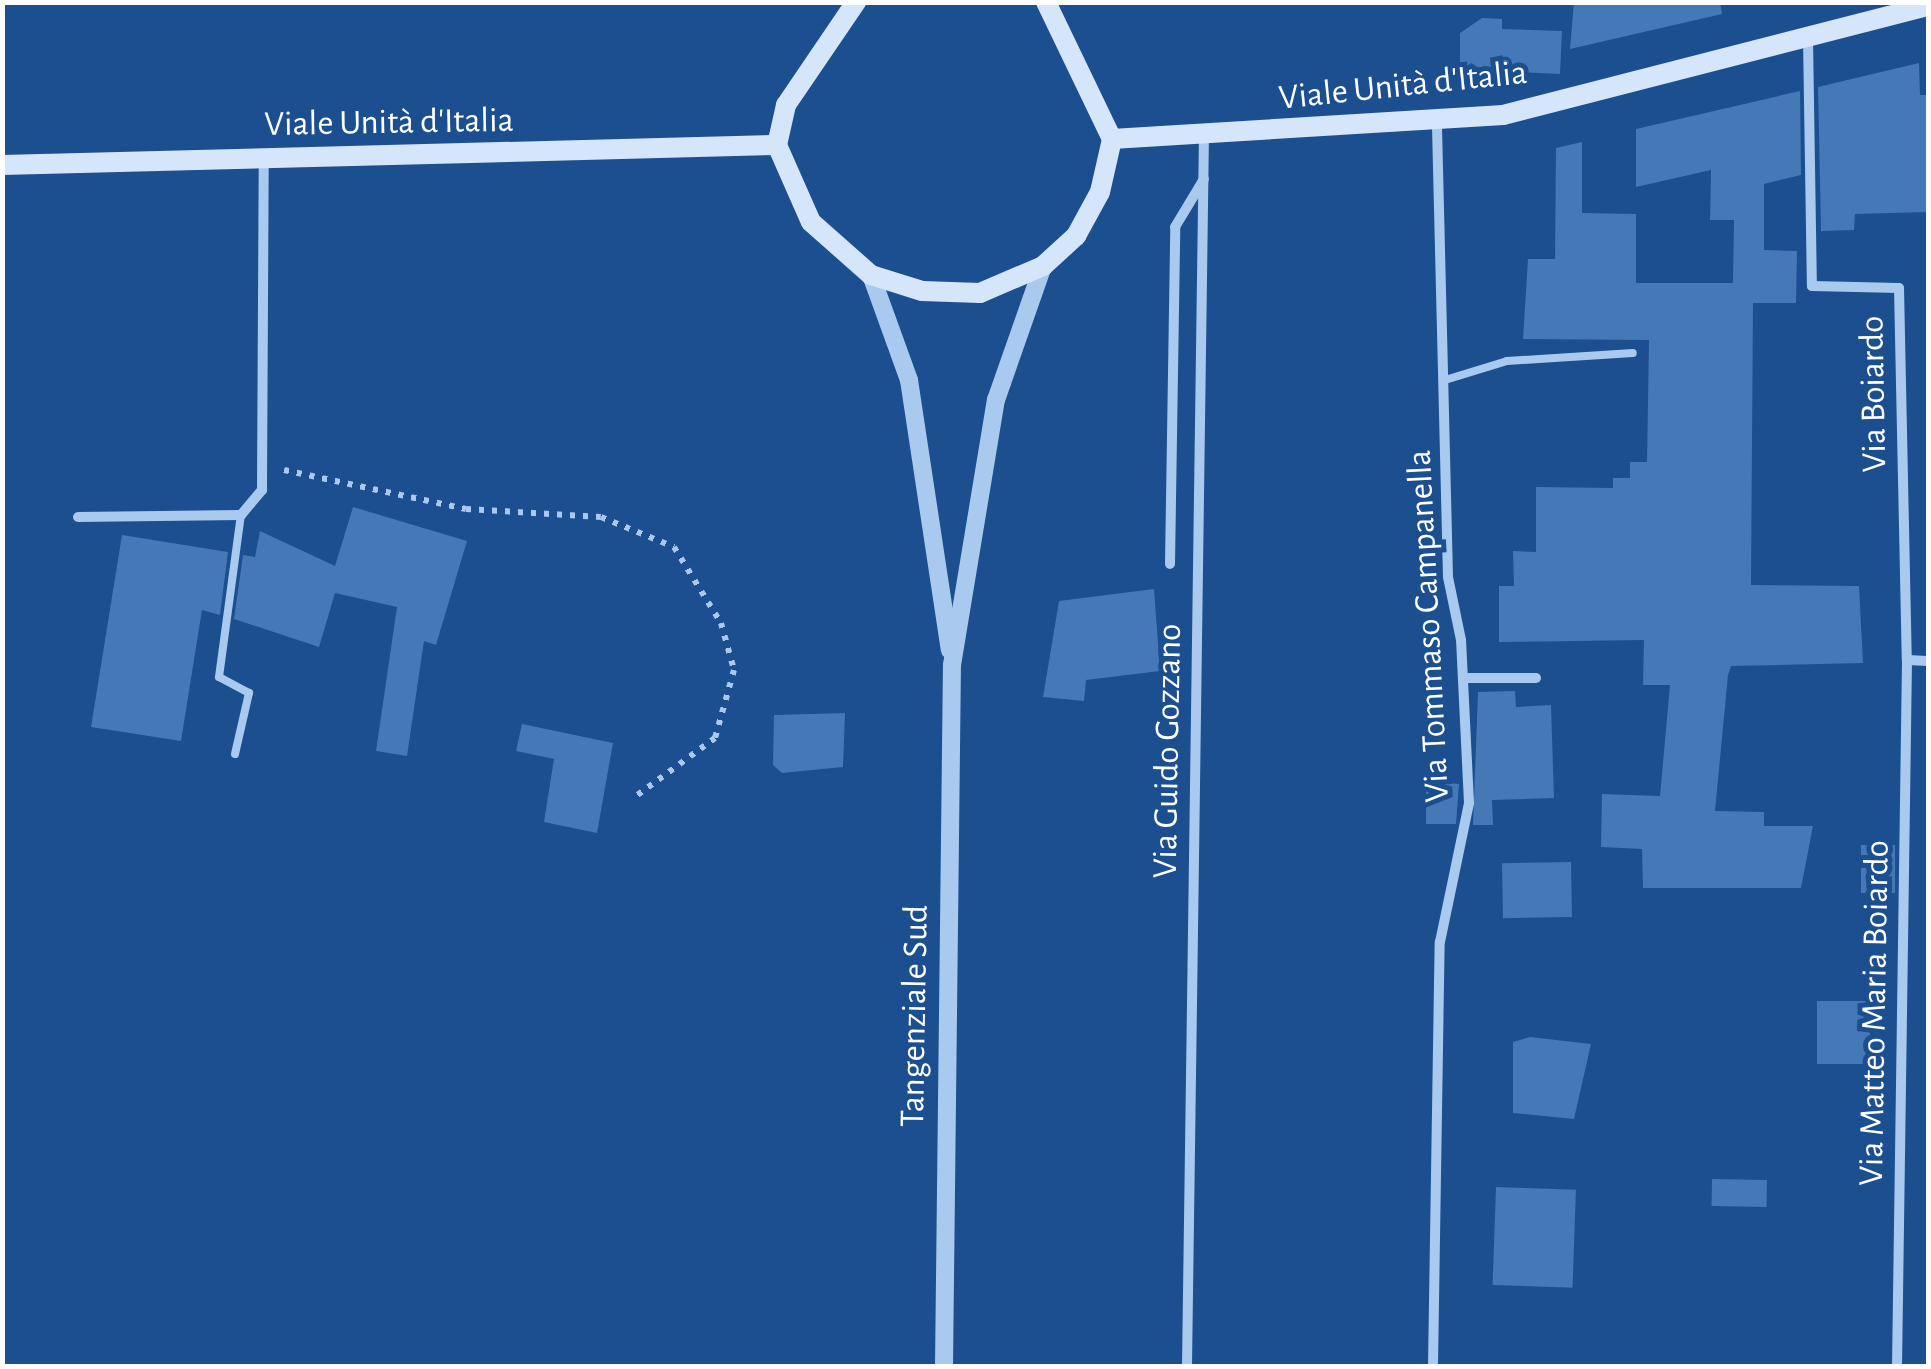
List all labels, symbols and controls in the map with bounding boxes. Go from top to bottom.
street label: Viale Unità d'Italia [1277,52,1529,120]
street label: Viale Unità d'Italia [264,100,514,146]
street label: Via Boiardo [1852,315,1896,473]
street label: Via Tommaso Campanella [1399,449,1459,803]
street label: Via Guido Gozzano [1145,623,1191,879]
street label: Via Matteo Maria Boiardo [1851,840,1899,1186]
street label: Tangenziale Sud [892,905,938,1127]

